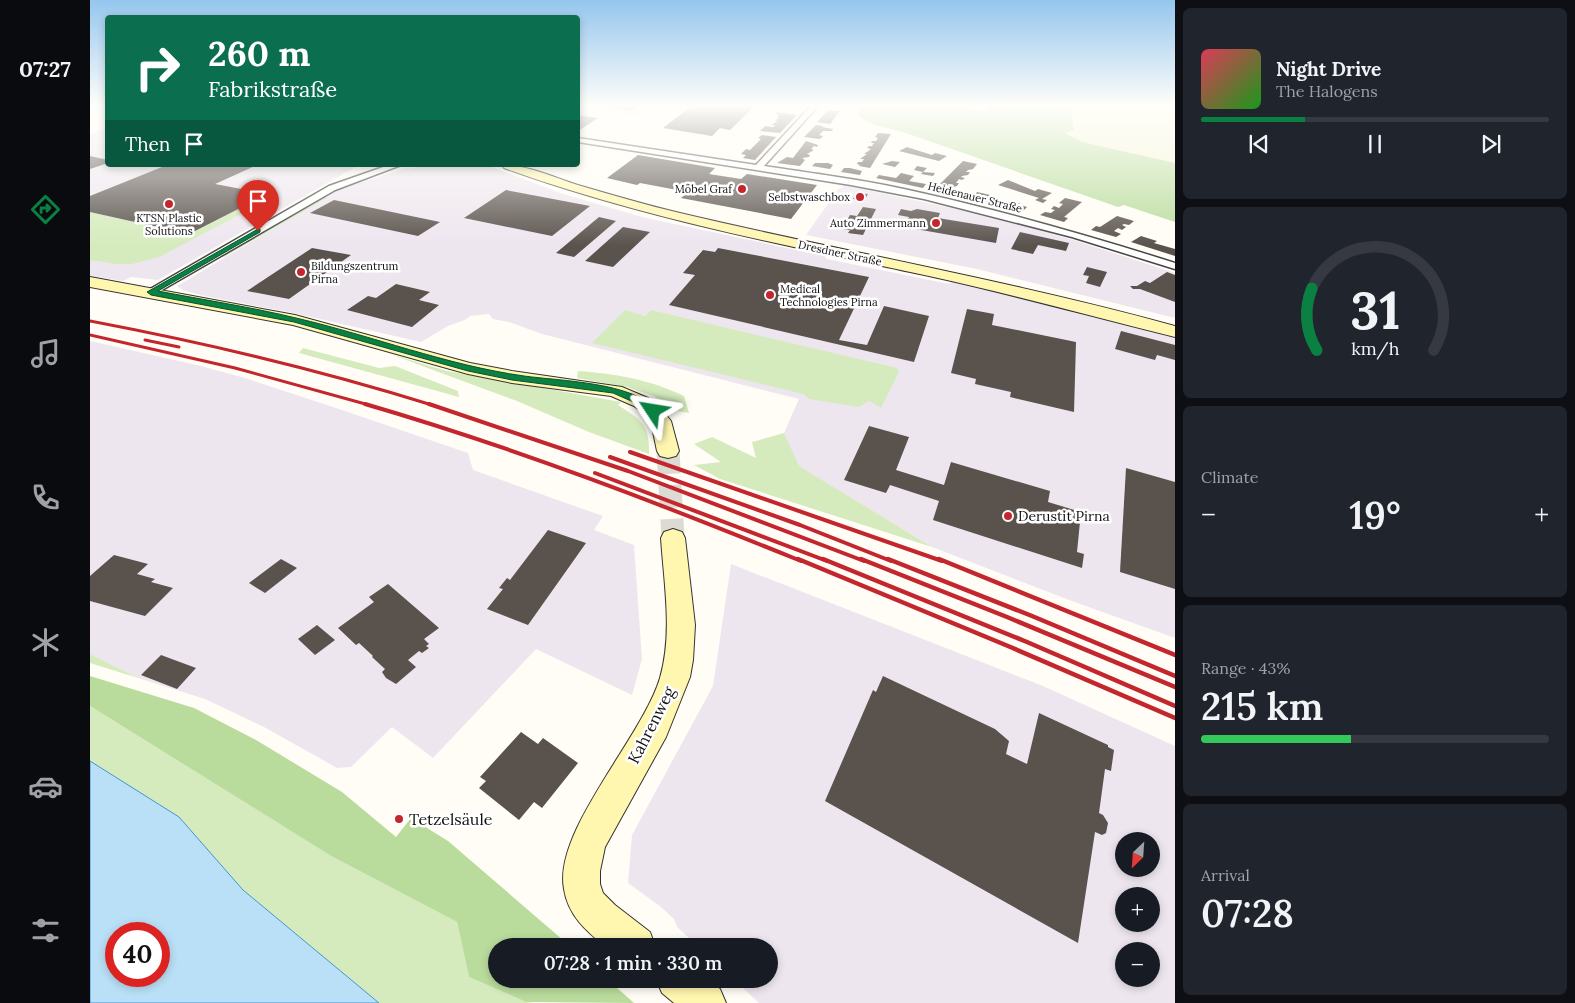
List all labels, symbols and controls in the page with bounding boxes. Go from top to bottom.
text: 260 m [208,31,310,76]
icon: right [125,35,190,100]
text: 07:27 [19,55,71,83]
text: Night Drive [1276,57,1381,81]
text: Fabrikstraße [208,75,337,103]
text: The Halogens [1276,81,1378,101]
icon: arrive [180,130,208,158]
icon: previous [1245,130,1273,158]
icon: pause [1361,130,1389,158]
icon: next [1477,130,1505,158]
text: Then [125,132,170,156]
street label: Heidenauer Straße [926,179,1024,215]
pin [237,180,279,231]
place label: Möbel Graf [675,182,733,196]
marker: Möbel Graf [736,183,748,195]
icon: arrive [244,187,272,215]
place label: Selbstwaschbox [768,190,850,204]
marker: Selbstwaschbox [854,191,866,203]
icon: directions [28,192,63,227]
marker: KTSN Plastic Solutions [163,198,175,210]
place label: KTSN Plastic Solutions [136,211,202,238]
place label: Auto Zimmermann [829,216,926,230]
marker: Auto Zimmermann [930,217,942,229]
street label: Dresdner Straße [797,237,883,269]
place label: Bildungszentrum Pirna [311,259,399,286]
marker: Bildungszentrum Pirna [295,266,307,278]
text: 31 [1350,277,1400,343]
place label: Medical Technologies Pirna [780,282,878,309]
marker: Medical Technologies Pirna [764,289,776,301]
icon: music [28,336,63,371]
text: km/h [1351,337,1399,360]
position arrow [626,384,678,436]
text: Climate [1201,467,1258,487]
icon: phone [28,480,63,515]
text: 19° [1349,491,1401,539]
text: − [1201,497,1216,533]
text: + [1534,497,1549,533]
place label: Derustit Pirna [1018,507,1110,525]
marker: Derustit Pirna [1002,510,1014,522]
icon: climate [28,625,63,660]
text: Range · 43% [1201,658,1290,678]
street label: Kahrenweg [623,682,679,767]
text: 215 km [1201,682,1323,730]
icon: car [28,769,63,804]
place label: Tetzelsäule [409,809,493,829]
marker: Tetzelsäule [393,813,405,825]
north arrow [1115,832,1160,878]
map controls [1115,832,1160,987]
text: Arrival [1201,865,1250,885]
button: + [1115,887,1160,932]
text: 07:28 [1201,889,1294,937]
icon: filters [28,913,63,948]
speed limit sign: 40 [105,922,170,987]
button: − [1115,942,1160,987]
text: 07:28 · 1 min · 330 m [544,951,722,975]

